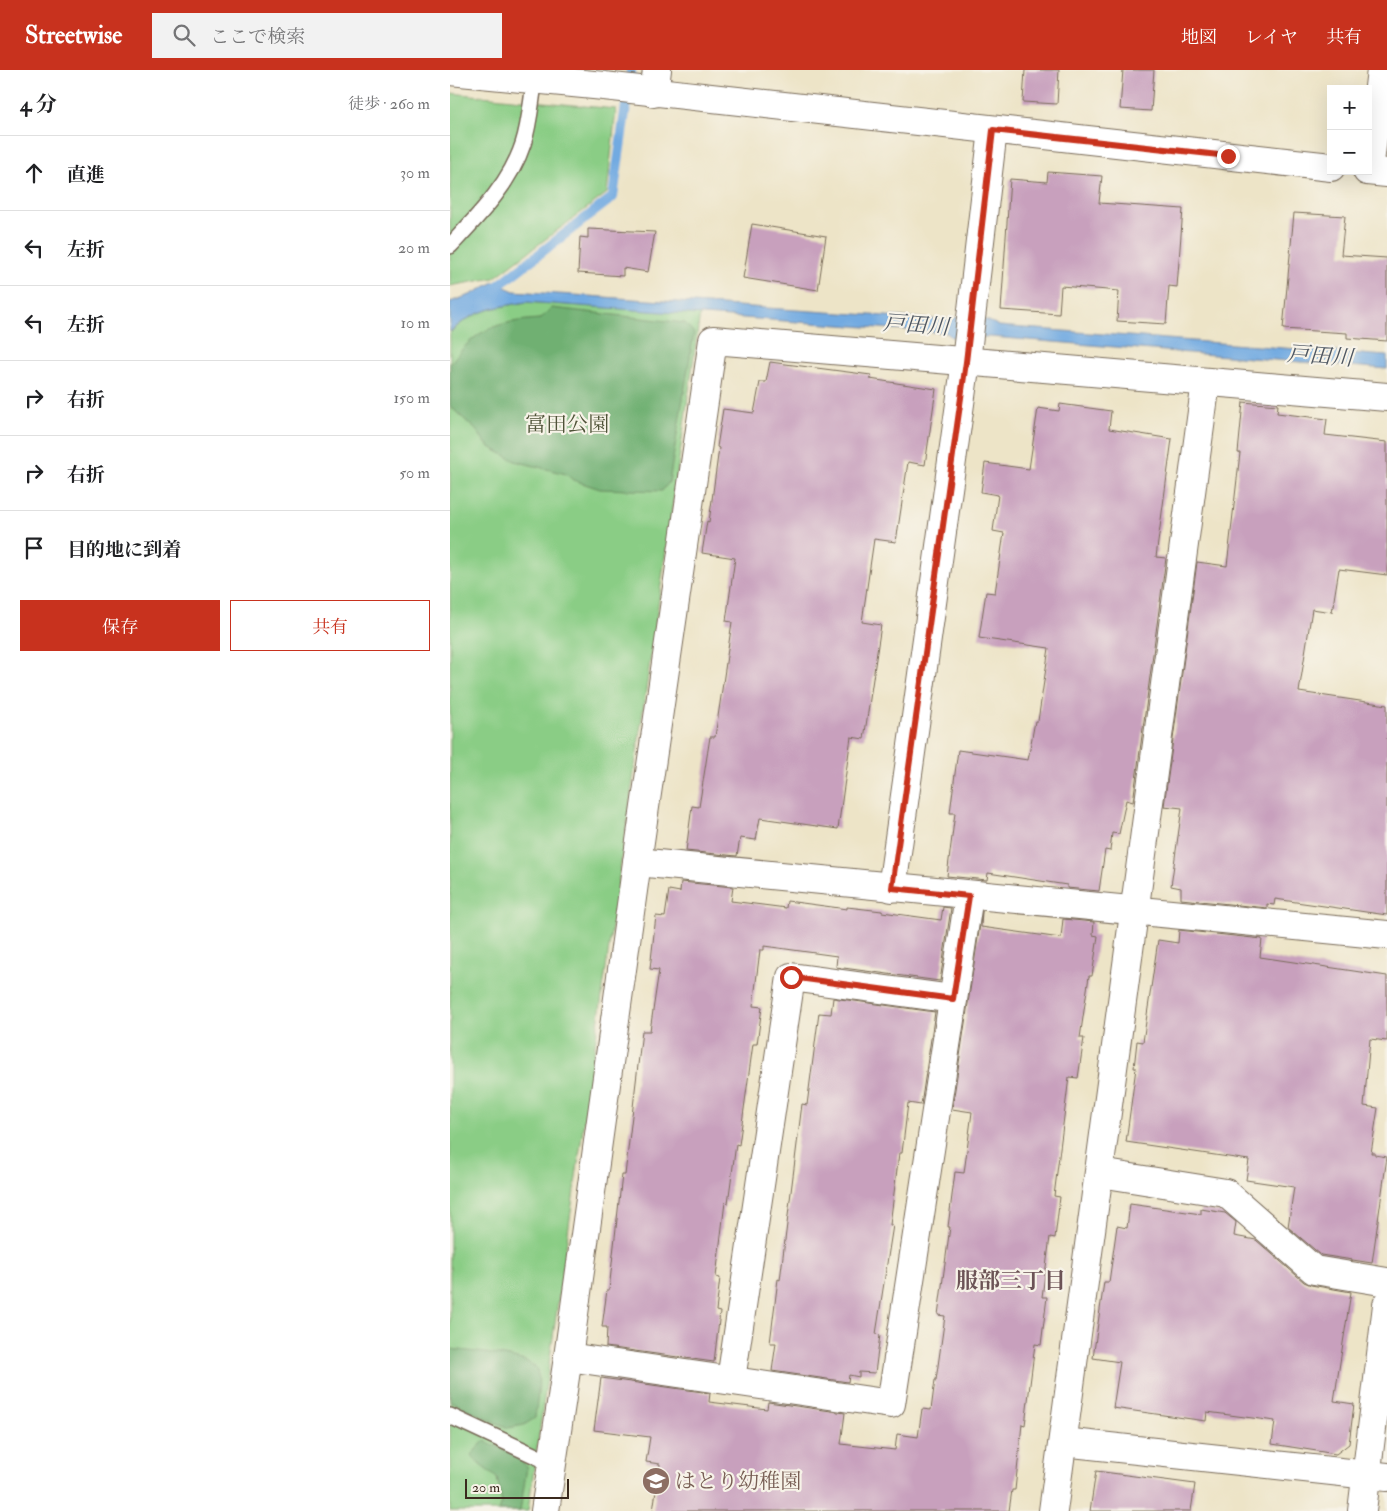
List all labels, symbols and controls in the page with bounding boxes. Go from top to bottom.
search box [152,13,502,58]
text: Streetwise [25,20,122,51]
icon: search [170,21,198,49]
text: ここで検索 [210,25,305,49]
text: 地図 [1181,26,1217,49]
text: レイヤ [1245,26,1298,49]
text: 共有 [1326,26,1362,49]
map controls [1327,85,1372,175]
button: + [1327,85,1372,130]
text: 4 分 [20,91,57,118]
text: 徒歩 · 260 m [348,94,430,114]
button: − [1327,130,1372,175]
route end [1217,145,1240,168]
icon: ahead [20,159,48,187]
text: 直進 [67,163,105,187]
text: 30 m [400,163,430,183]
icon: left [20,234,48,262]
text: 左折 [67,238,105,262]
text: 20 m [398,238,430,258]
icon: left [20,309,48,337]
water label: 戸田川 [882,309,952,341]
text: 左折 [67,313,105,337]
text: 10 m [400,313,430,333]
water label: 戸田川 [1286,340,1356,372]
icon: right [20,384,48,412]
text: 右折 [67,388,105,412]
text: 150 m [393,388,430,408]
park label: 富田公園 [525,411,609,438]
icon: right [20,459,48,487]
text: 右折 [67,463,105,487]
text: 50 m [399,463,430,483]
icon: arrive [20,534,48,562]
text: 目的地に到着 [67,538,181,562]
button: 保存 [20,600,220,651]
button: 共有 [230,600,430,651]
route start [780,966,803,989]
district label: 服部三丁目 [956,1267,1066,1295]
school or university icon: はとり幼稚園 [641,1466,671,1496]
place label: はとり幼稚園 [675,1468,801,1495]
scale bar [465,1476,569,1499]
text: 20 m [472,1479,500,1496]

